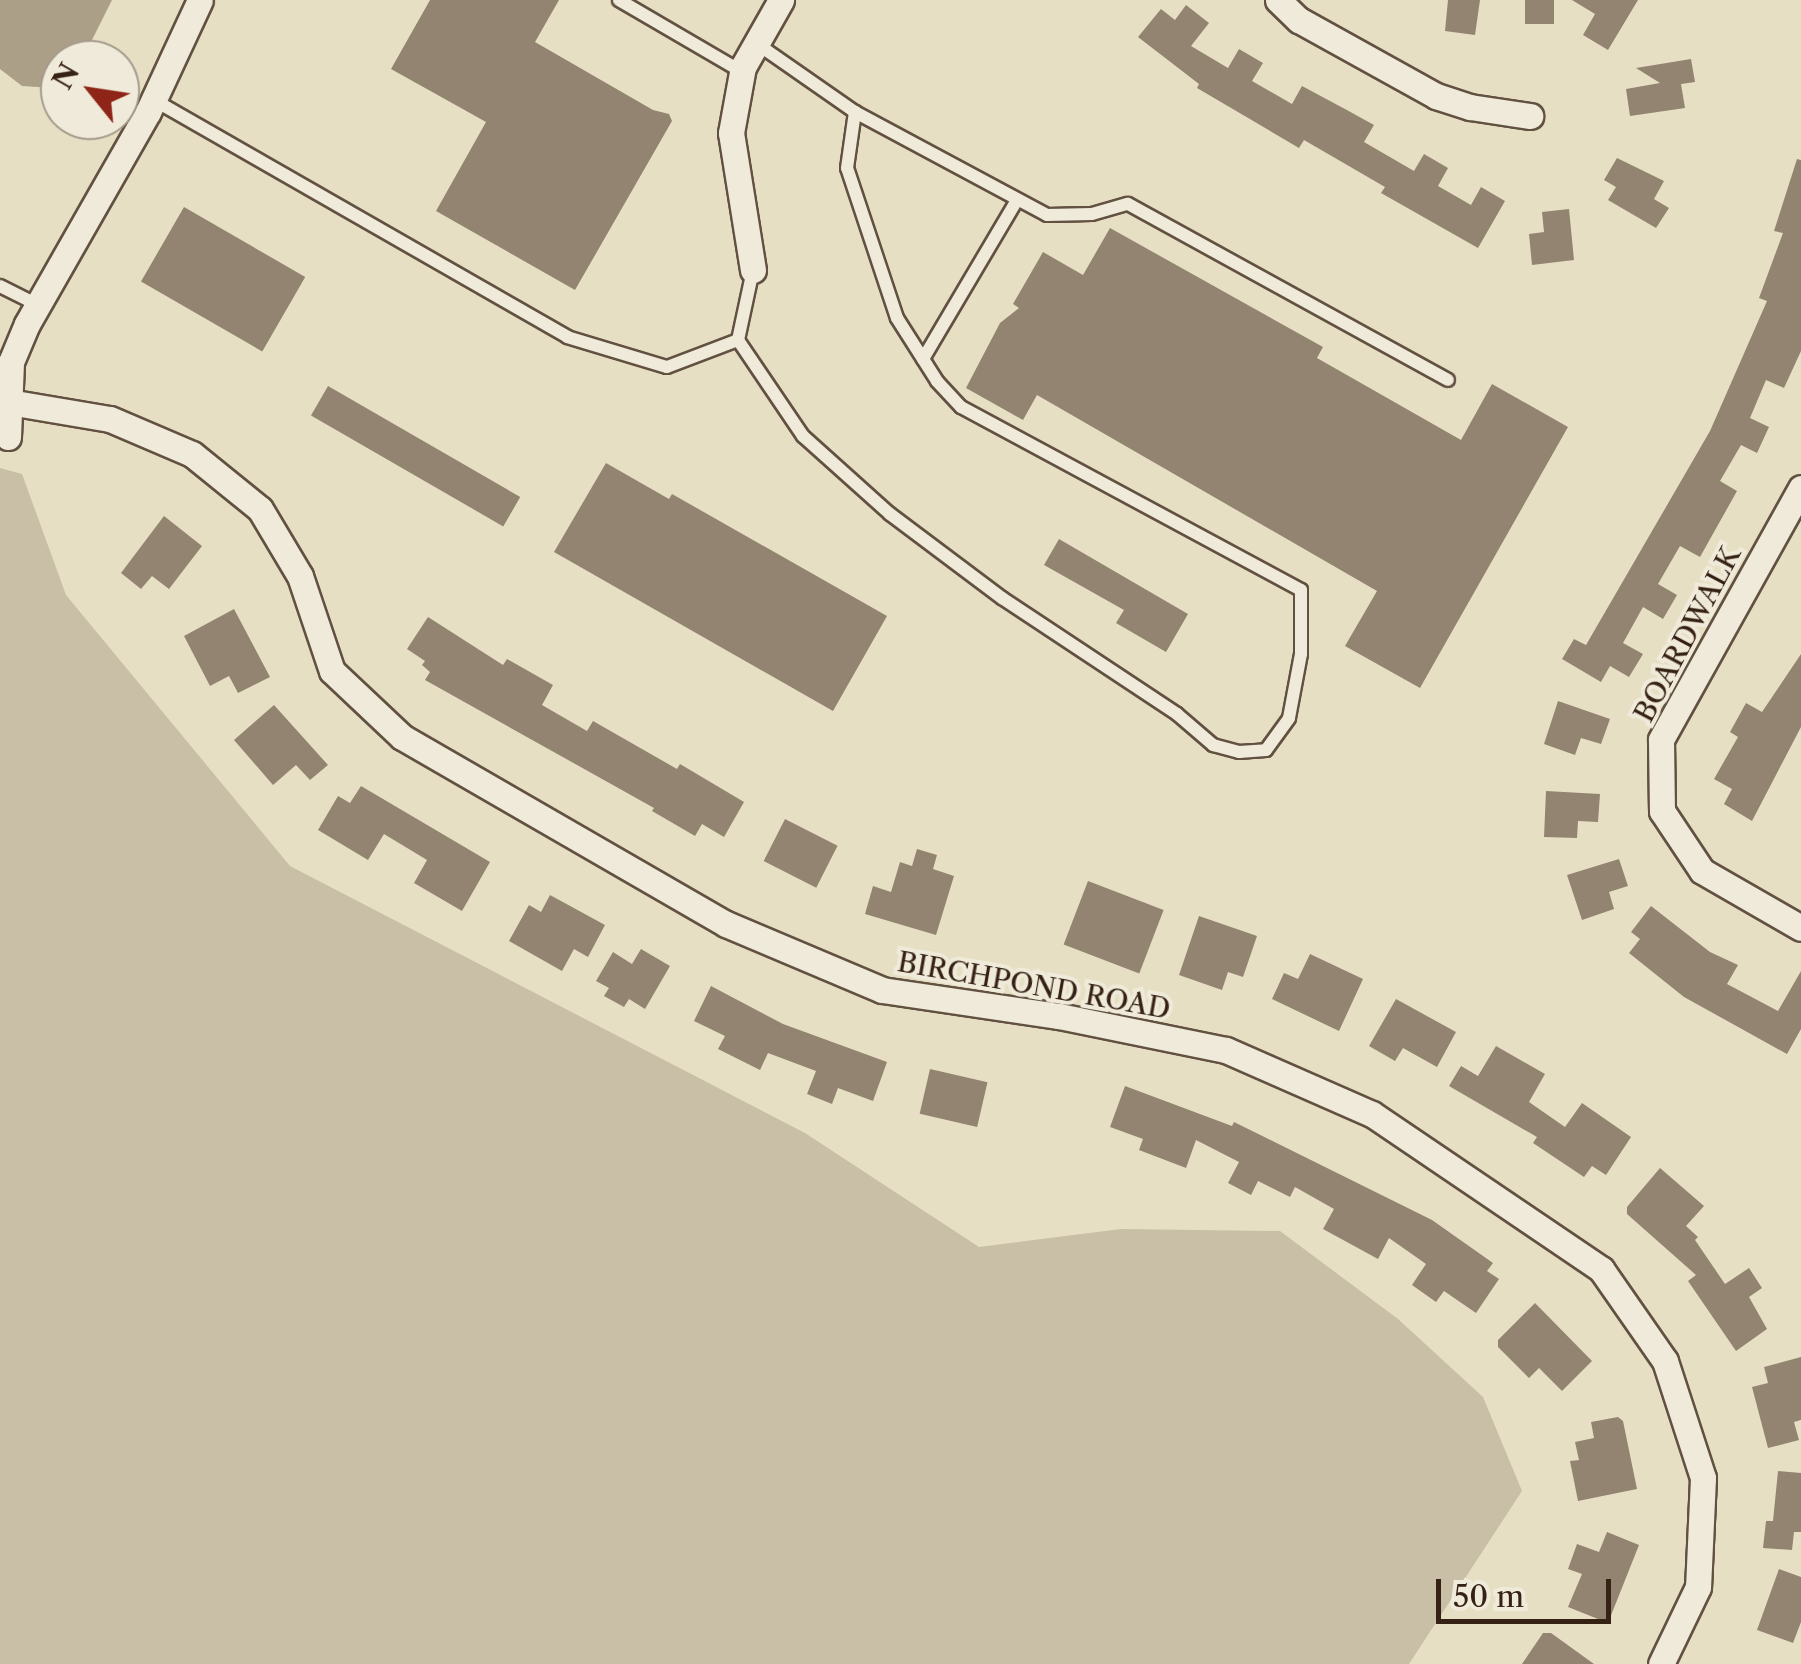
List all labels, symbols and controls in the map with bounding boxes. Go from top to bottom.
north arrow [40,40,140,140]
text: N [45,57,87,95]
street label: BOARDWALK [1627,540,1747,728]
street label: BIRCHPOND ROAD [895,944,1173,1026]
scale bar [1441,1559,1616,1621]
text: 50 m [1453,1578,1524,1615]

